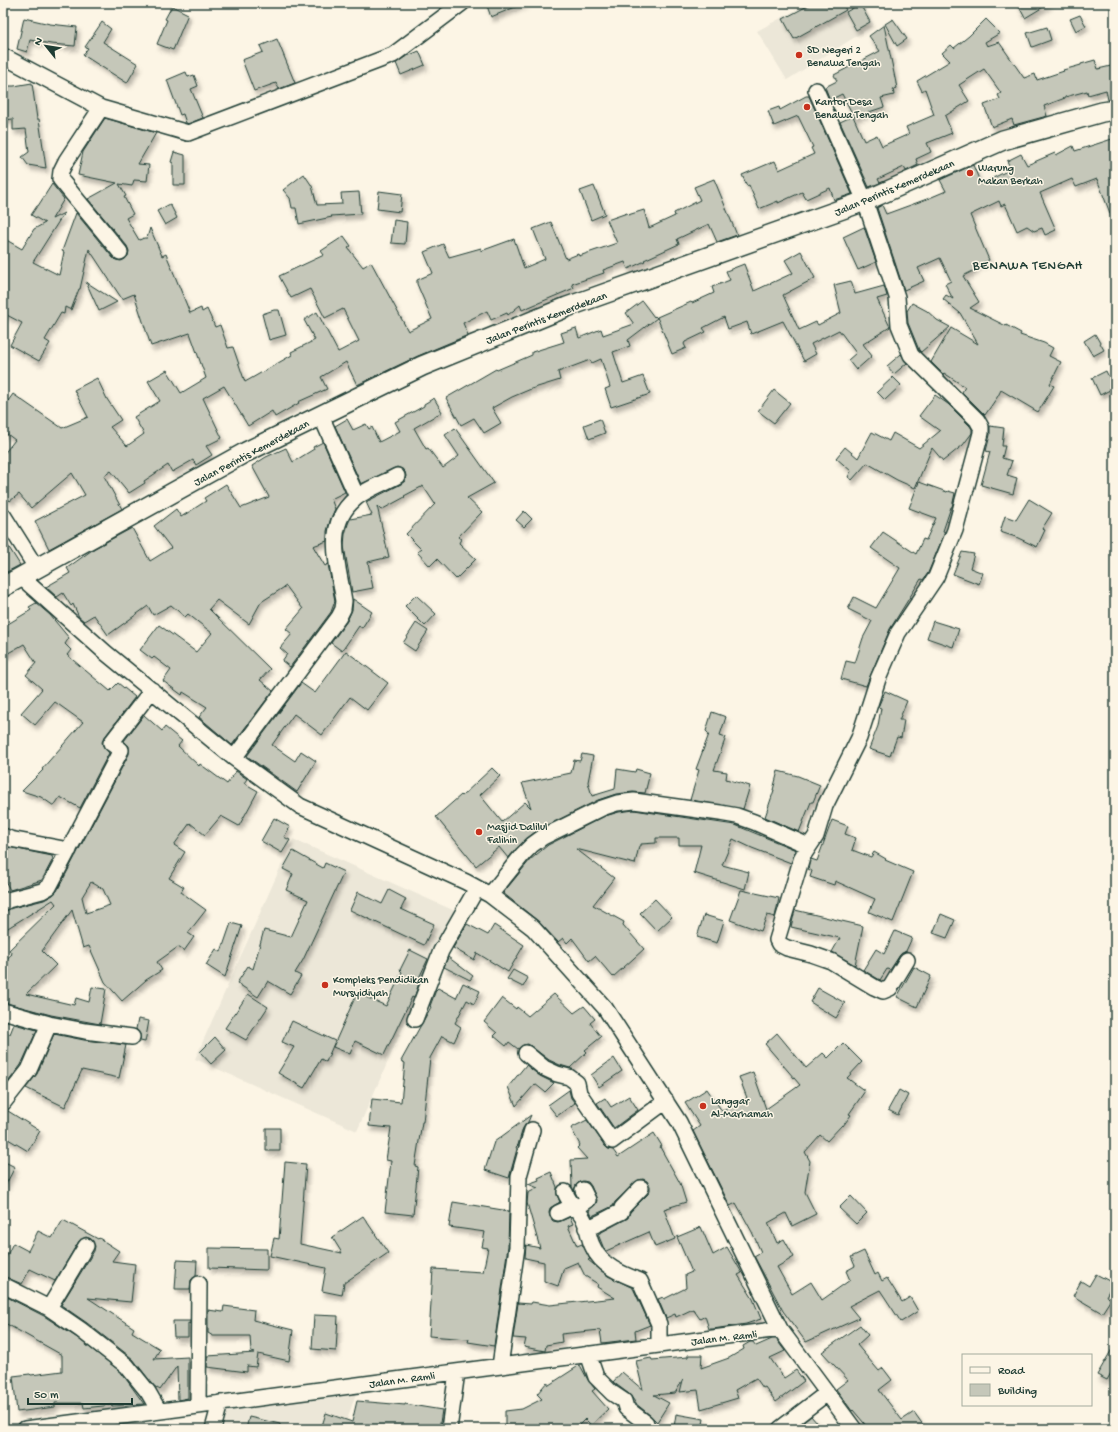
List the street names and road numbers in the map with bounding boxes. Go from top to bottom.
street label: Jalan Perintis Kemerdekaan [833,158,957,220]
street label: Jalan Perintis Kemerdekaan [485,290,610,348]
street label: Jalan Perintis Kemerdekaan [192,418,312,489]
street label: Jalan M. Ramli [691,1329,758,1349]
street label: Jalan M. Ramli [369,1370,436,1392]

